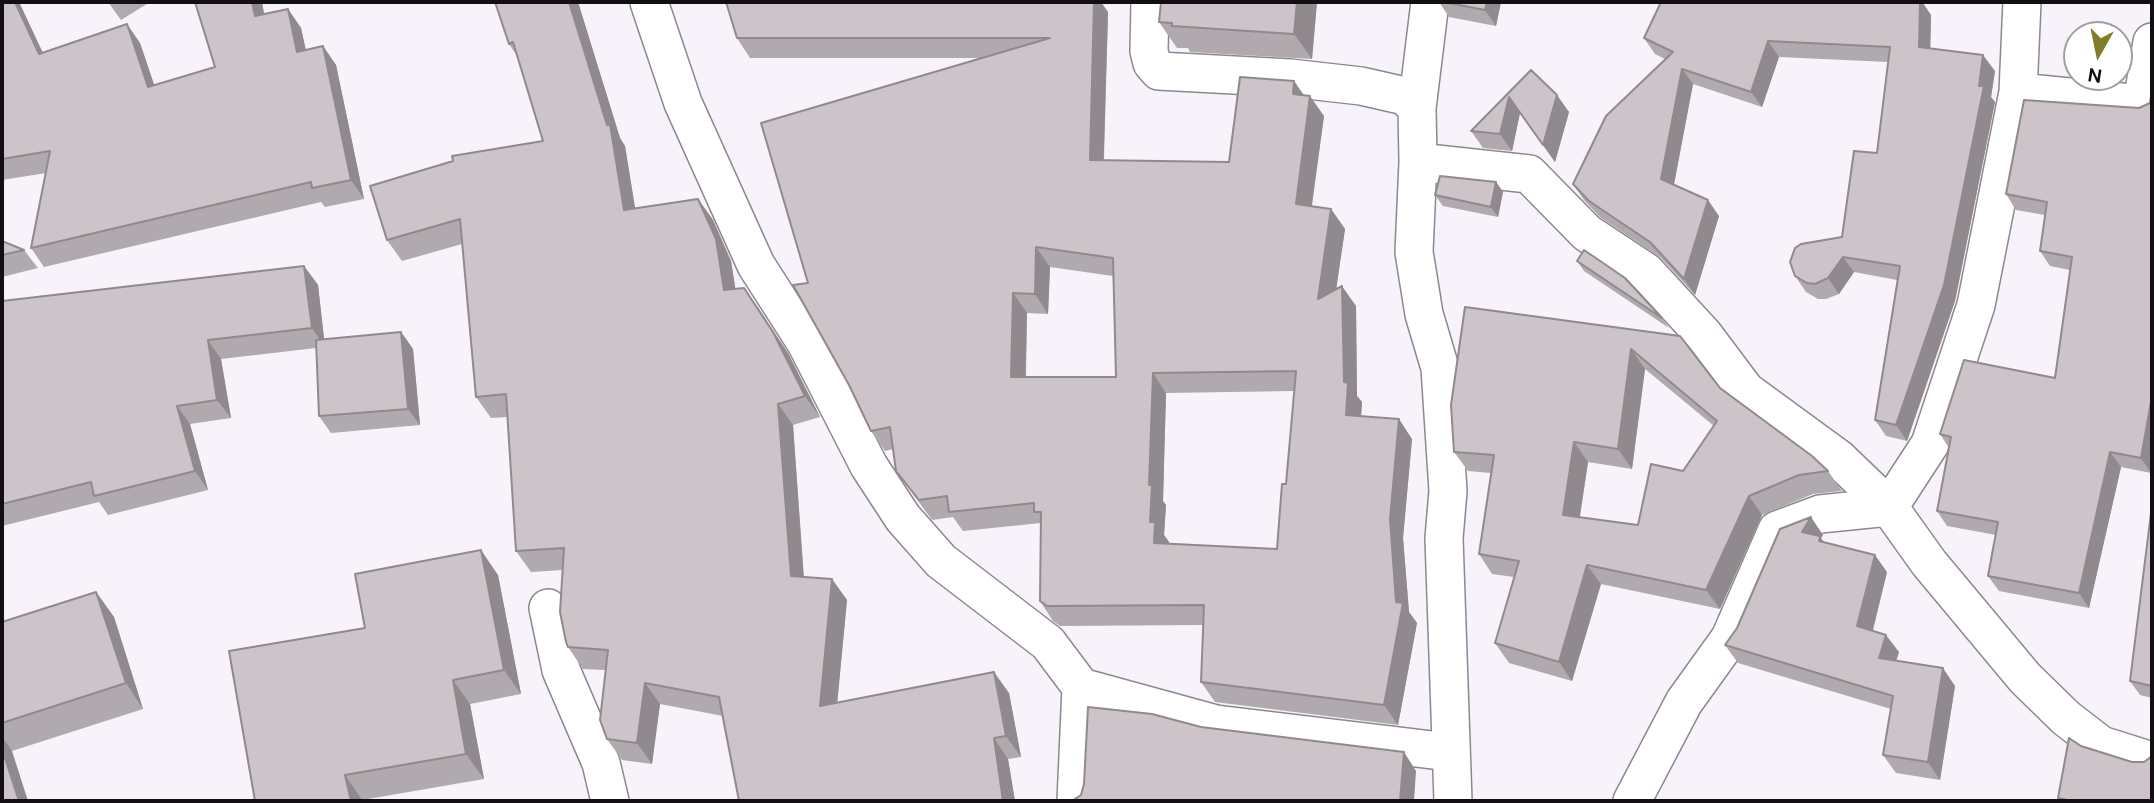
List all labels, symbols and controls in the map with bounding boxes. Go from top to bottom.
north arrow [2063,21,2133,91]
text: N [2086,62,2104,89]

